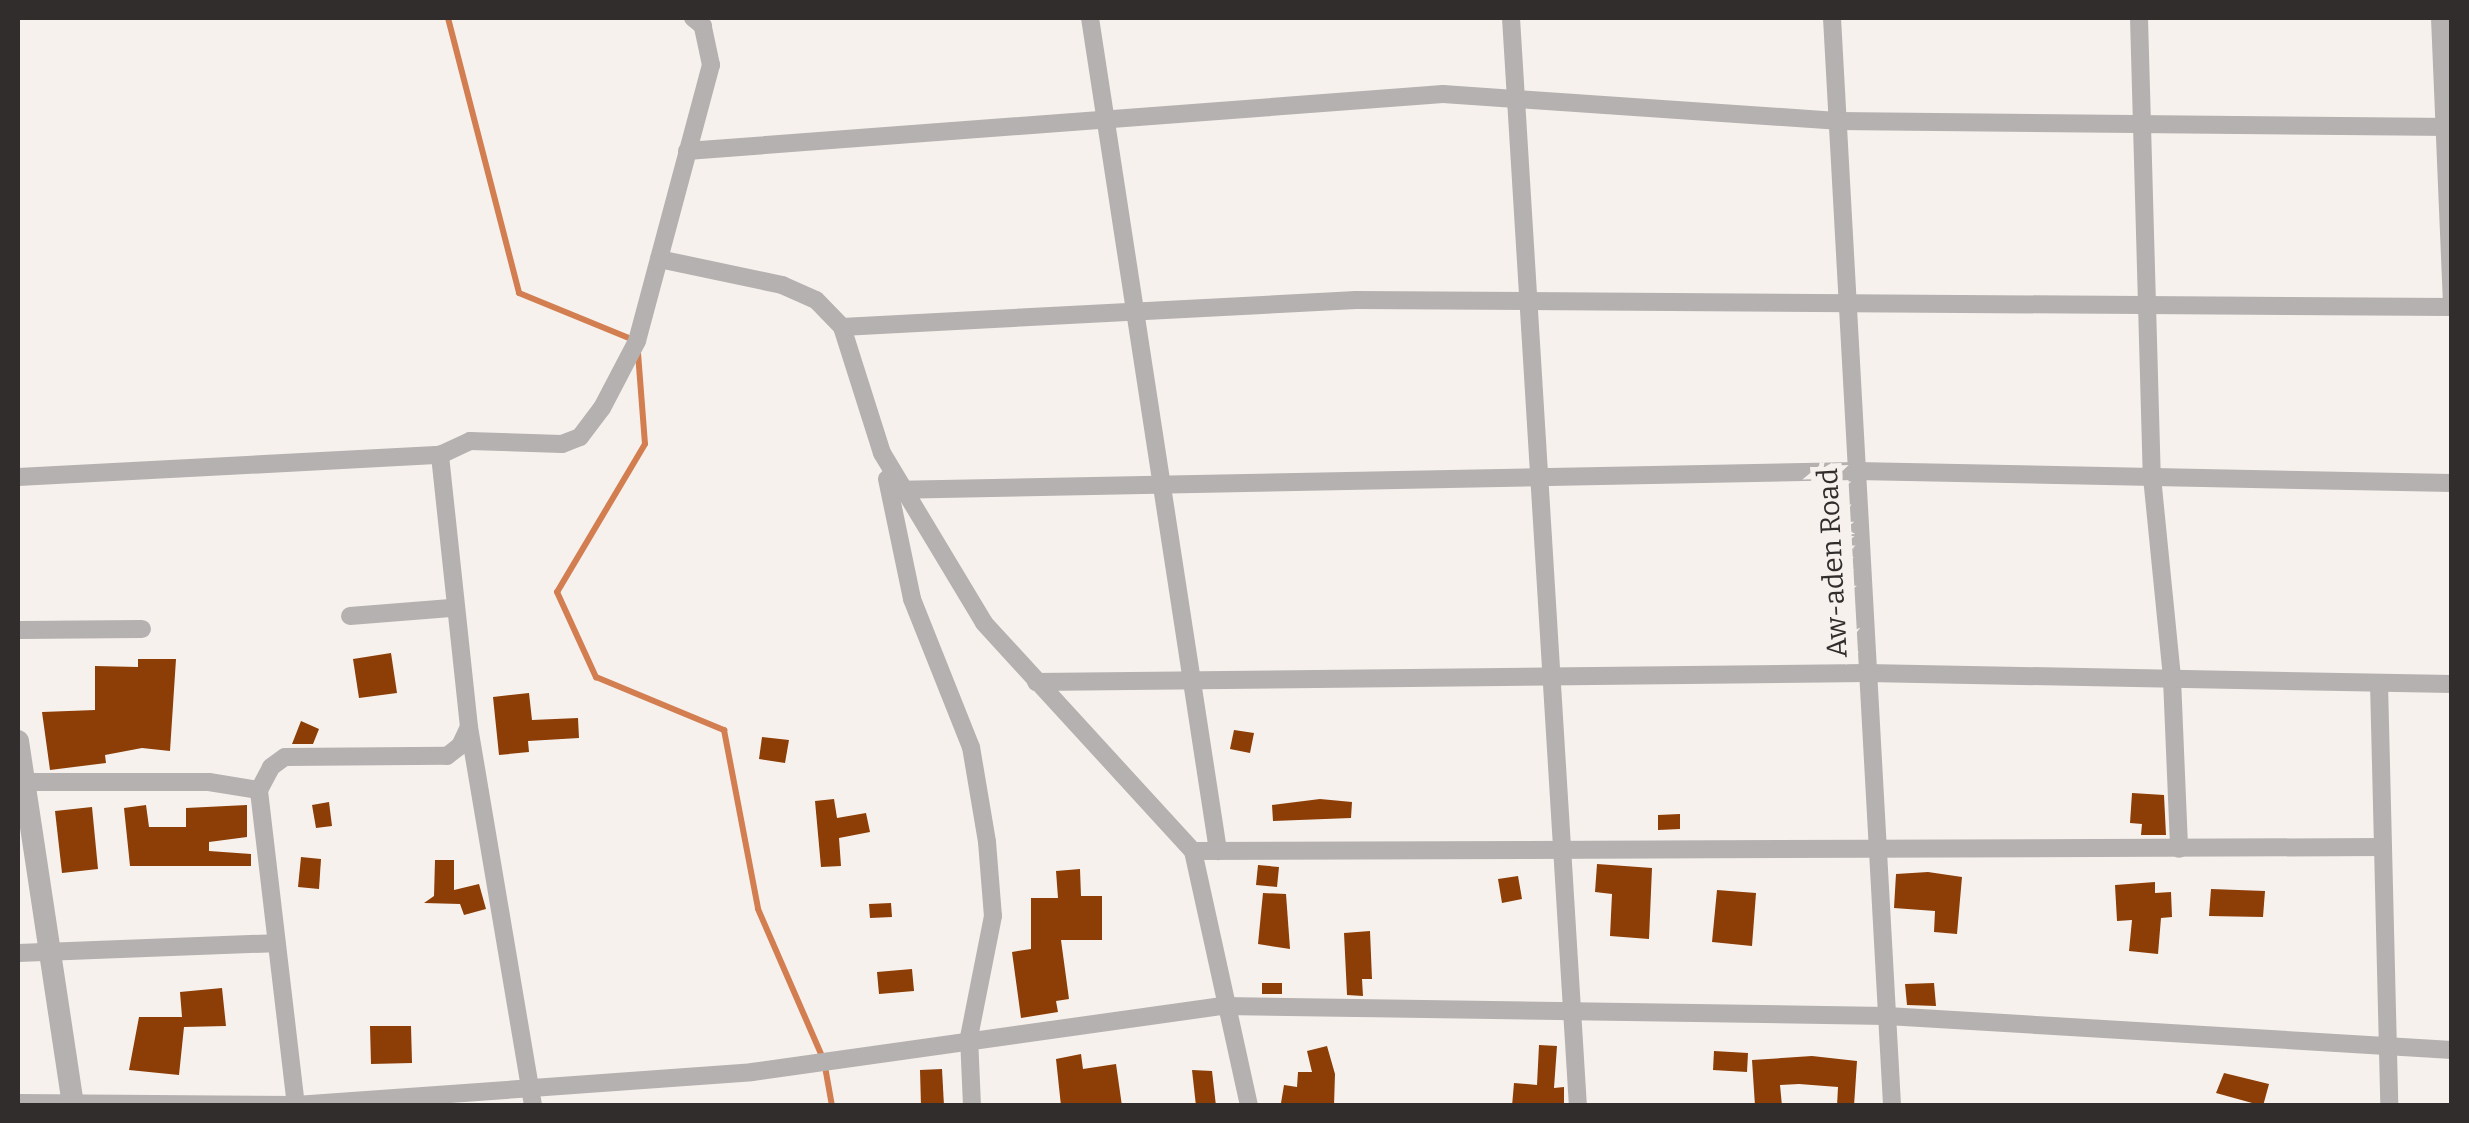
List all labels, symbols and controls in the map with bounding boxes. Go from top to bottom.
street label: Aw-aden Road [1811,467,1855,659]

